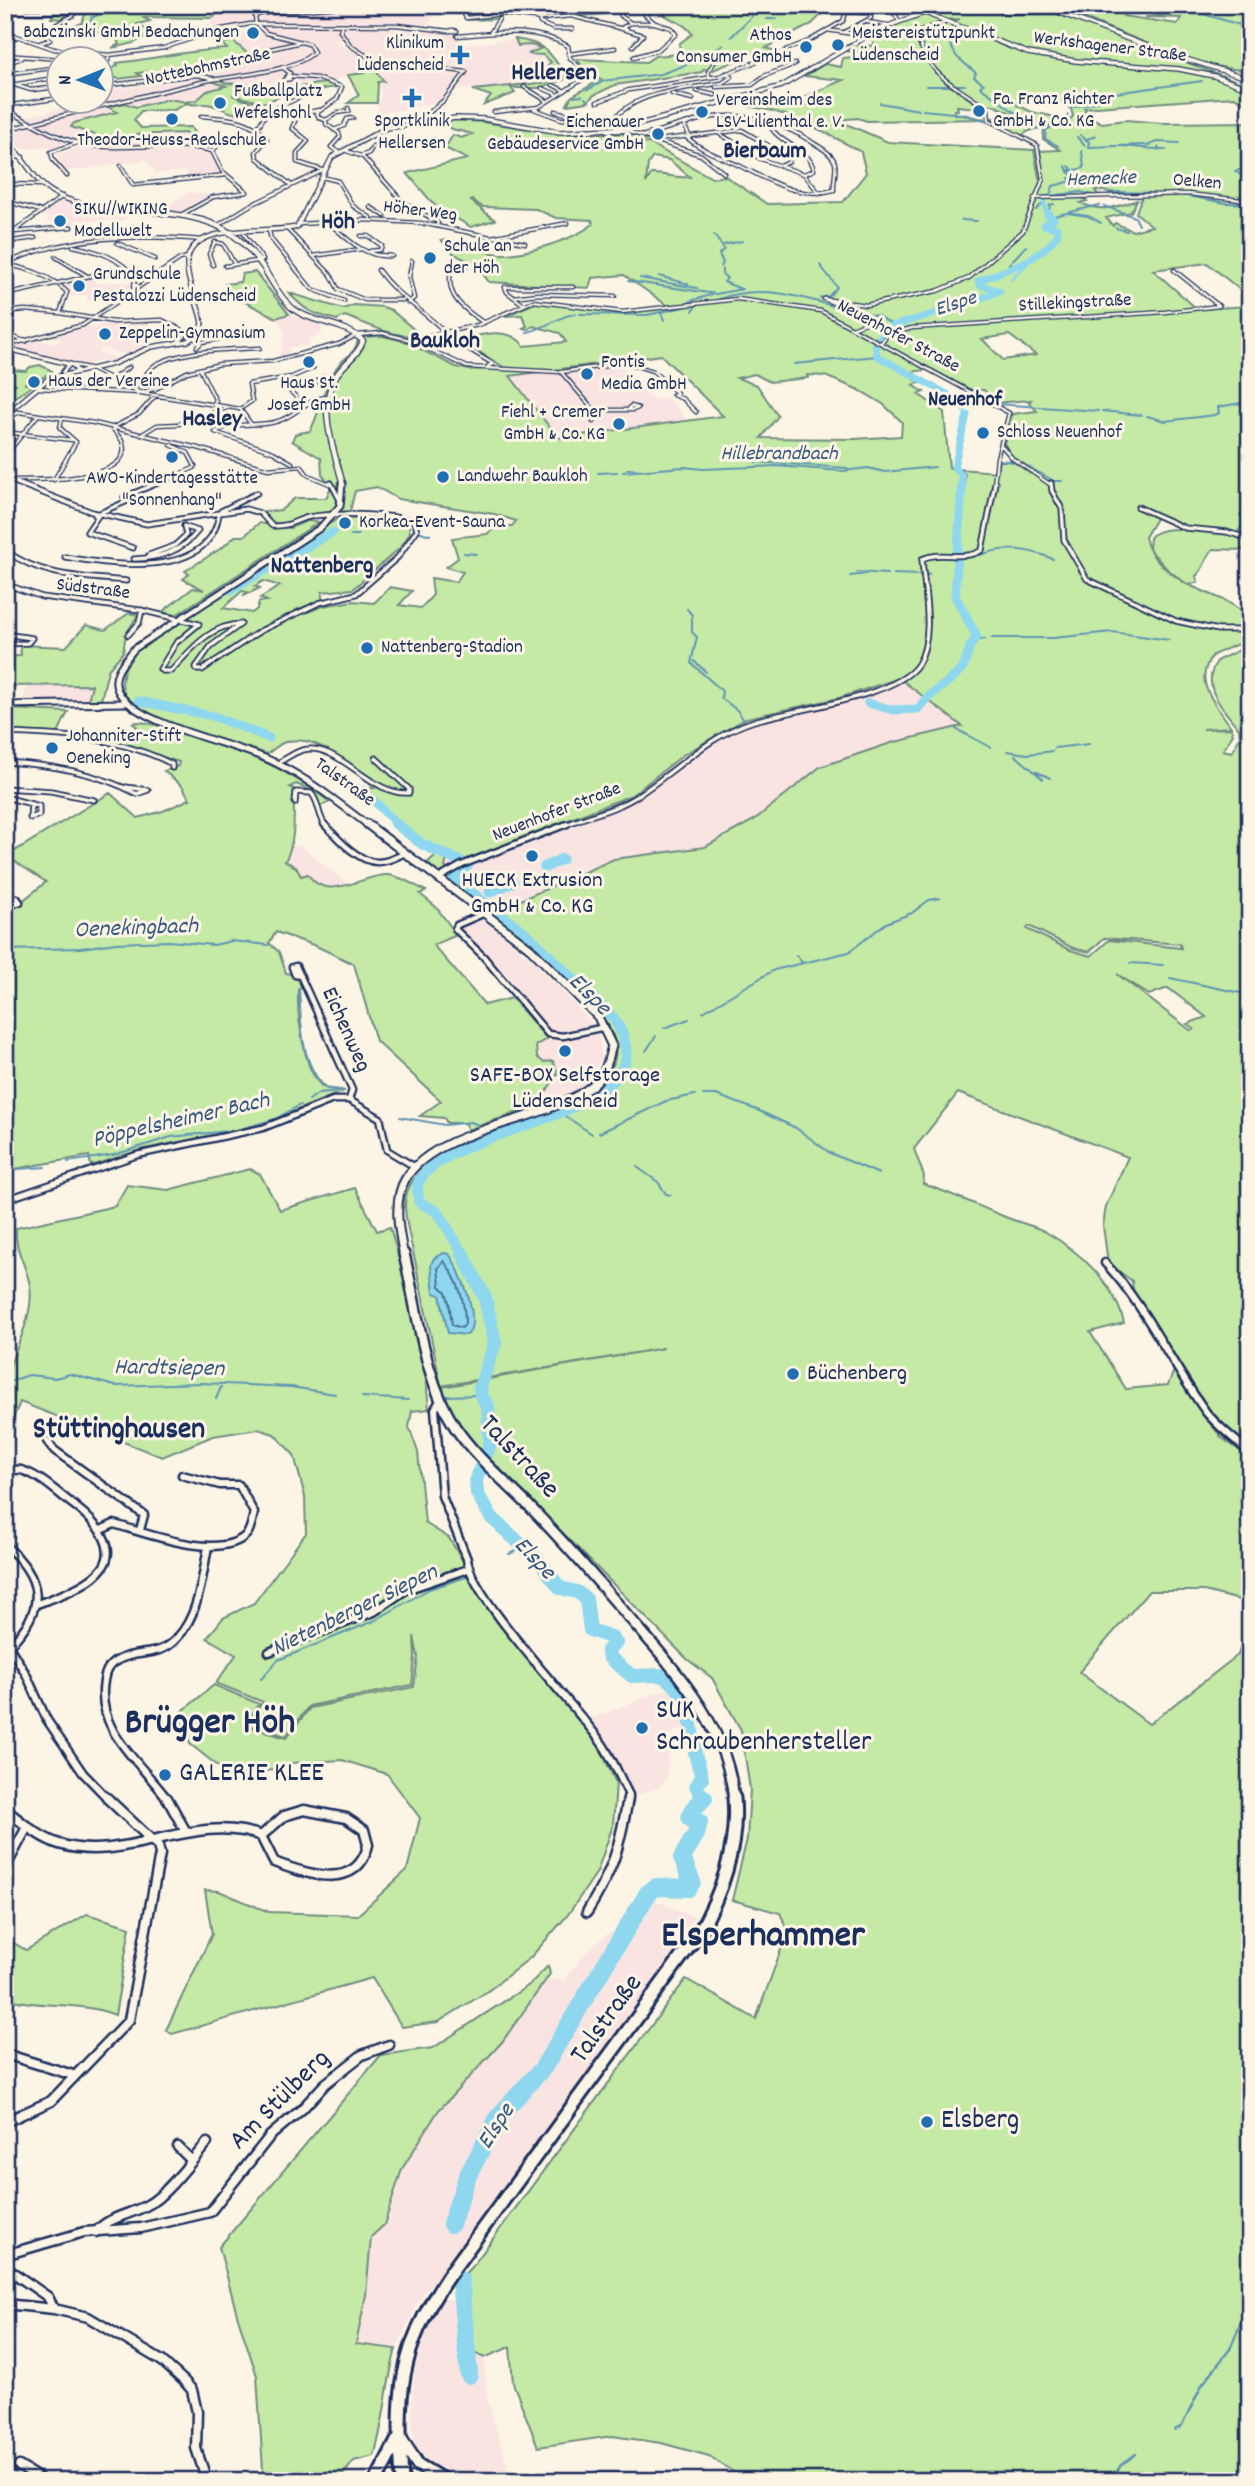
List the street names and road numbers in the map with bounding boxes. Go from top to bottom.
street label: Werkshagener Straße [1032,25,1188,71]
street label: Nottebohmstraße [143,42,273,94]
street label: Oelken [1172,167,1222,199]
street label: Höher Weg [382,194,458,230]
street label: Stillekingstraße [1018,288,1132,320]
street label: Neuenhofer Straße [832,293,964,381]
street label: Südstraße [55,572,131,608]
street label: Talstraße [308,752,380,814]
street label: Neuenhofer Straße [489,776,625,850]
street label: Eichenweg [312,982,378,1078]
street label: Talstraße [469,1407,567,1509]
street label: Talstraße [562,1967,654,2073]
street label: Am Stülberg [221,2041,341,2161]

